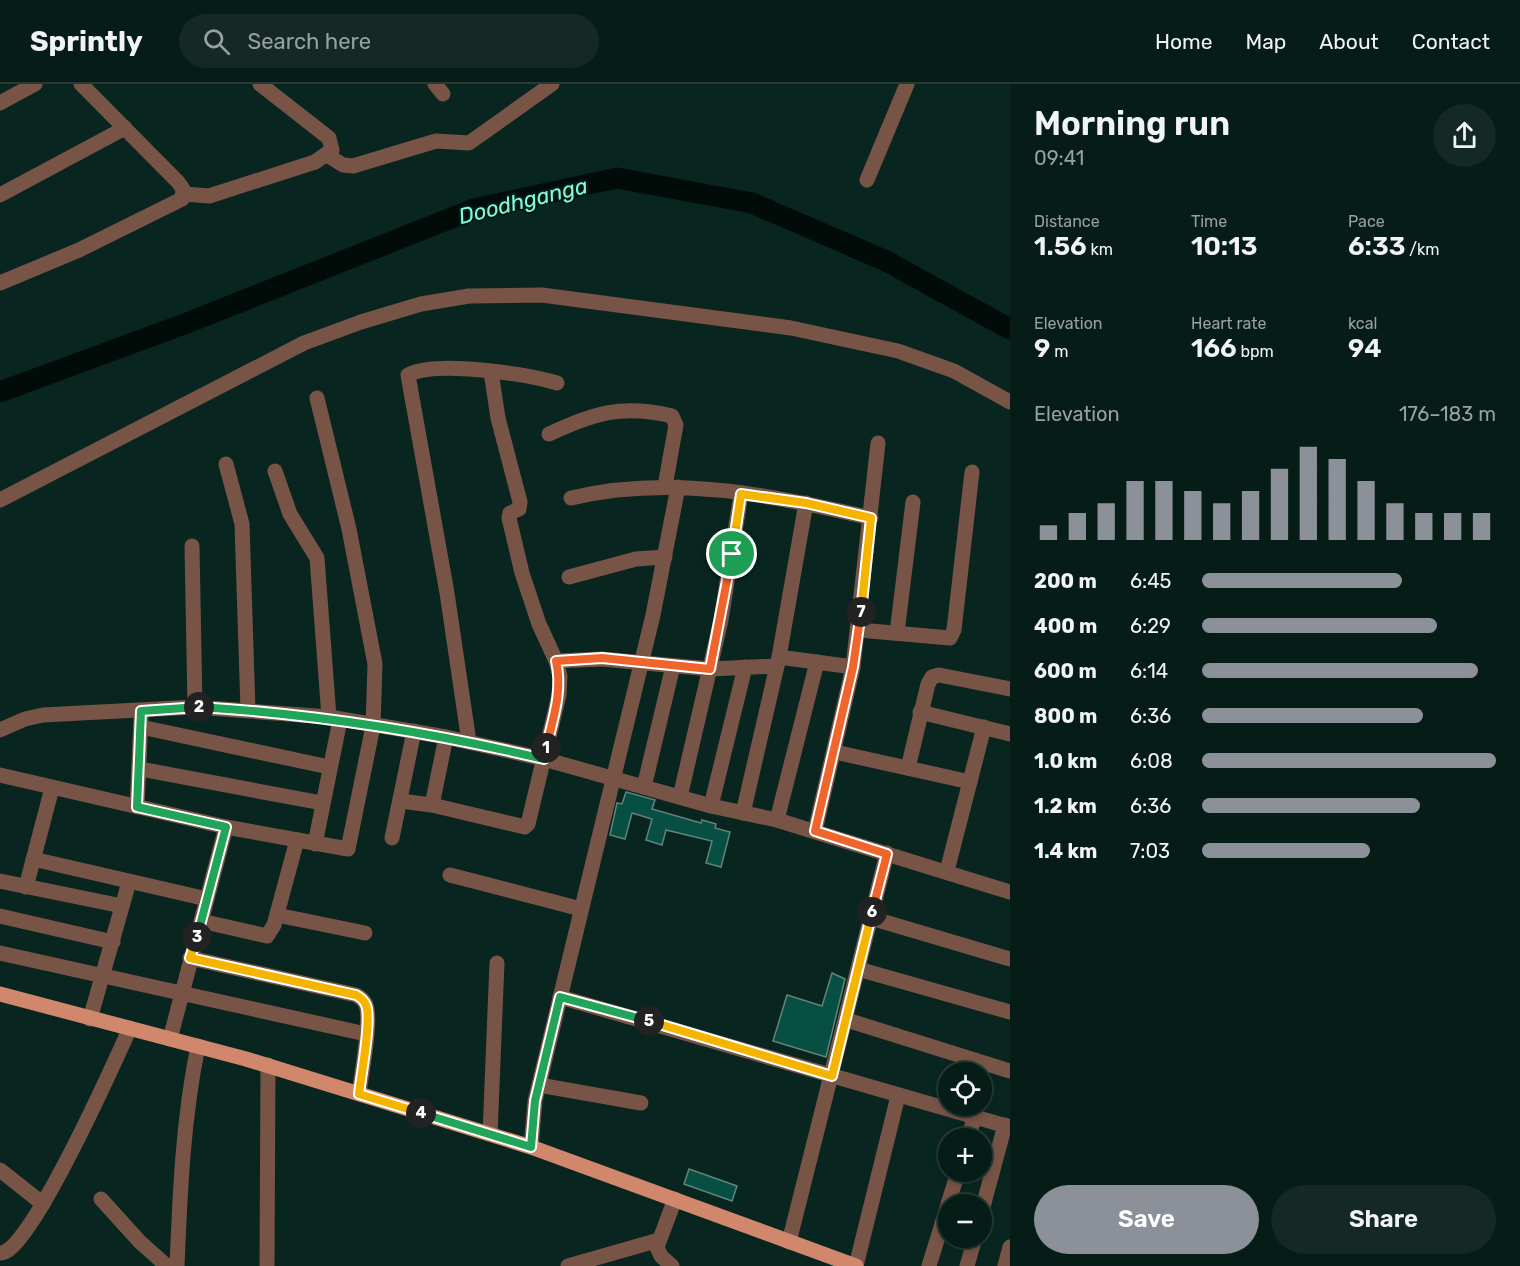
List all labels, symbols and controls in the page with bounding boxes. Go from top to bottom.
search box [179,14,599,68]
text: Sprintly [30,25,143,58]
icon: search [200,25,233,58]
text: Search here [248,28,371,55]
text: Home [1155,29,1212,54]
text: Map [1245,29,1286,54]
text: About [1319,29,1379,54]
text: Contact [1412,29,1490,54]
text: Morning run [1034,104,1230,143]
button: share [1433,104,1496,167]
text: 09:41 [1034,146,1084,170]
water label: Doodhganga [456,172,590,230]
text: Distance [1034,212,1100,231]
text: Time [1191,212,1227,231]
text: Pace [1348,212,1385,231]
text: 1.56 [1034,231,1087,262]
text: 10:13 [1191,231,1257,262]
text: 6:33 [1348,231,1405,262]
text: km [1087,240,1113,259]
text: /km [1405,240,1440,259]
text: Elevation [1034,314,1103,333]
text: Heart rate [1191,314,1266,333]
text: kcal [1348,314,1377,333]
text: 9 [1034,333,1050,364]
text: 166 [1191,333,1237,364]
text: 94 [1348,333,1381,364]
text: m [1050,342,1069,361]
text: bpm [1237,342,1274,361]
text: Elevation [1034,402,1120,426]
text: 176–183 m [1399,402,1496,426]
pin [706,528,757,579]
icon: arrive [715,537,748,570]
text: 200 m [1034,569,1097,593]
text: 6:45 [1130,569,1171,593]
pin: 7 [846,597,876,627]
text: 7 [856,602,866,621]
text: 400 m [1034,614,1097,638]
text: 6:29 [1130,614,1171,638]
text: 600 m [1034,659,1097,683]
text: 6:14 [1130,659,1168,683]
pin: 2 [184,692,214,722]
text: 2 [194,697,204,716]
text: 800 m [1034,704,1097,728]
text: 6:36 [1130,704,1171,728]
pin: 1 [531,733,561,763]
text: 1 [542,738,550,757]
text: 1.0 km [1034,749,1097,773]
text: 6:08 [1130,749,1173,773]
text: 1.2 km [1034,794,1097,818]
text: 6:36 [1130,794,1171,818]
text: 1.4 km [1034,839,1097,863]
text: 7:03 [1130,839,1170,863]
pin: 6 [857,897,887,927]
text: 6 [867,902,877,921]
pin: 3 [182,922,212,952]
text: 3 [192,927,202,946]
pin: 5 [634,1006,664,1036]
text: 5 [644,1011,654,1030]
map controls [938,1062,992,1248]
button: locate [938,1062,992,1116]
pin: 4 [406,1098,436,1128]
text: 4 [416,1103,426,1122]
button: + [938,1128,992,1182]
button: Save [1034,1185,1259,1254]
button: Share [1271,1185,1496,1254]
button: − [938,1194,992,1248]

